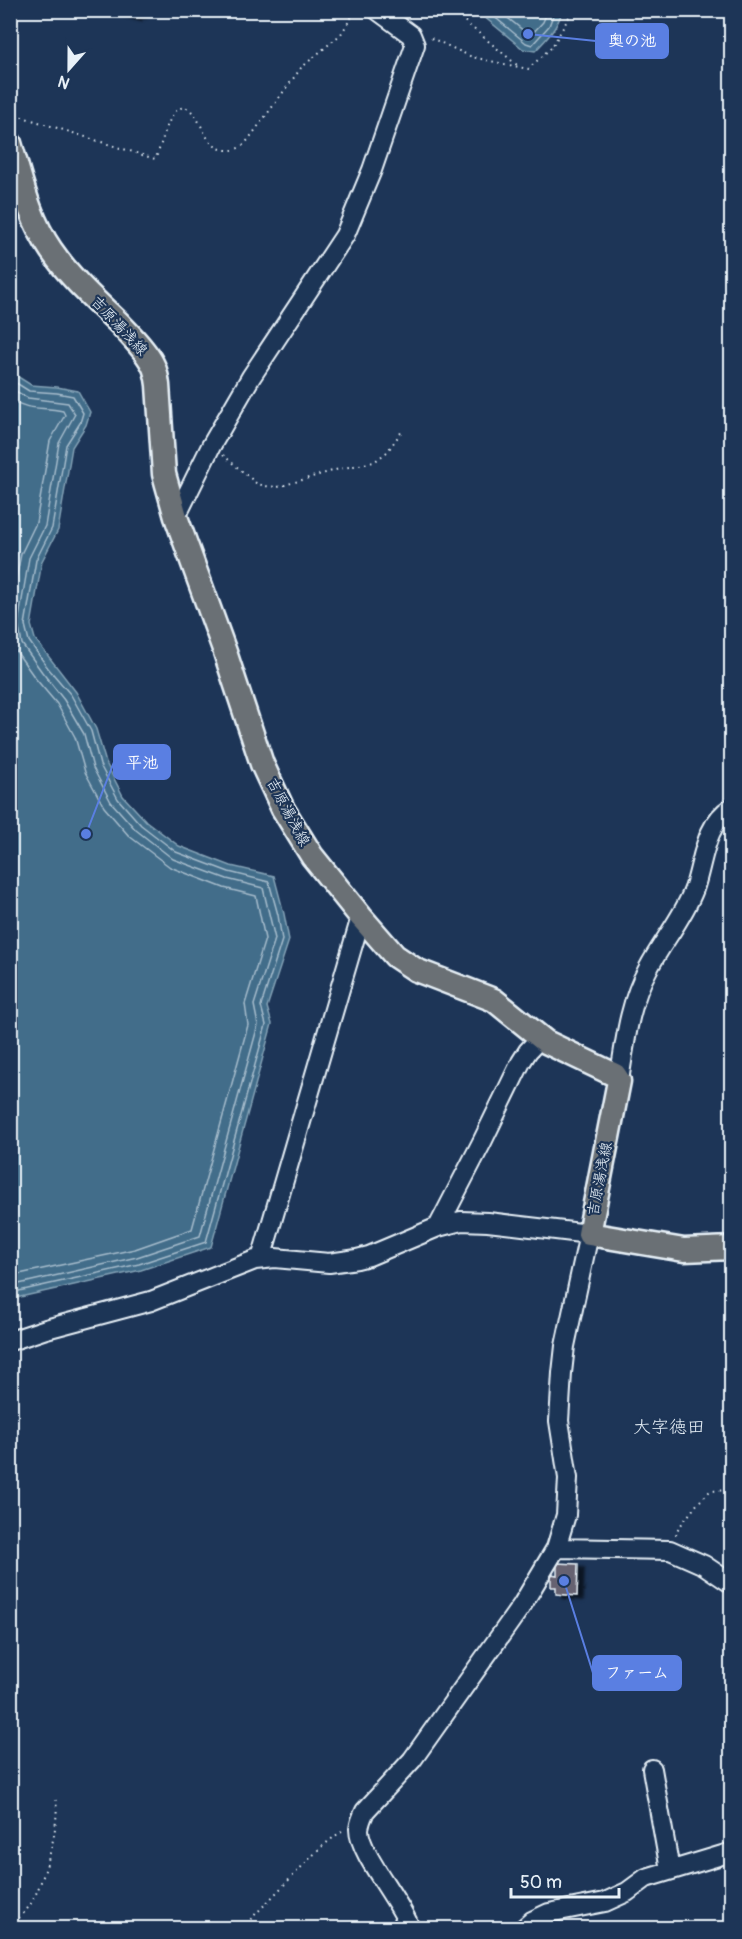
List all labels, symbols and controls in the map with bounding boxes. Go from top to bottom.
callout: 奥の池 [596,24,668,58]
text: 奥の池 [608,31,656,51]
north arrow [39,39,99,99]
text: N [55,71,73,93]
street label: 吉原湯浅線 [86,292,152,360]
callout: 平池 [114,745,170,779]
text: 平池 [126,753,158,773]
street label: 吉原湯浅線 [262,774,314,850]
street label: 吉原湯浅線 [584,1140,616,1218]
district label: 大字徳田 [633,1416,705,1439]
callout: ファーム [593,1656,681,1690]
text: ファーム [605,1663,669,1683]
scale bar [511,1861,619,1899]
text: 50 m [520,1871,562,1894]

